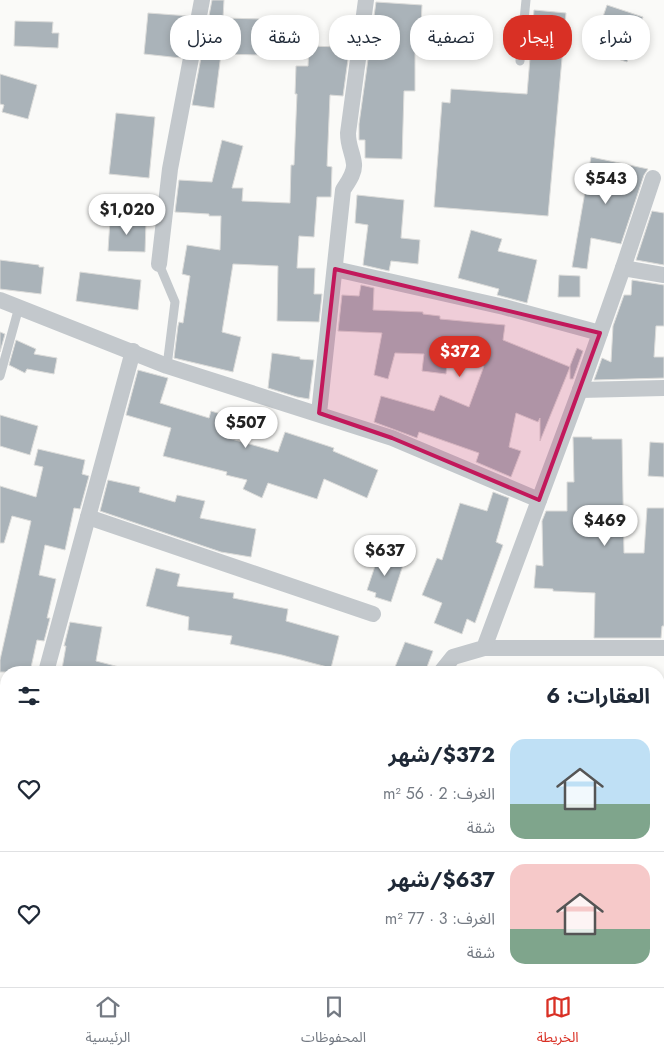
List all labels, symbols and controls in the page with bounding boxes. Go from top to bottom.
chip: منزل [170,15,241,60]
chip: شقة [251,15,319,60]
chip: جديد [329,15,400,60]
chip: تصفية [410,15,493,60]
chip: إيجار [503,15,572,60]
chip: شراء [582,15,650,60]
pin: $543 [576,162,636,205]
text: $543 [585,167,627,190]
pin: $1,020 [86,194,168,236]
text: $1,020 [100,198,154,221]
pin: $372 [430,336,490,378]
text: $372 [440,340,480,363]
pin: $507 [216,406,276,449]
text: $507 [226,411,266,434]
pin: $469 [575,504,635,547]
text: $469 [584,509,626,532]
pin: $637 [355,534,415,577]
text: $637 [365,539,405,562]
text: العقارات: 6 [546,681,650,711]
icon: filters [15,682,43,710]
text: $372/شهر [389,740,495,770]
icon: home [550,759,610,819]
icon: heart [15,775,43,803]
text: الغرف: 2 · 56 m² [383,782,495,805]
text: شقة [467,816,495,839]
text: $637/شهر [388,865,495,895]
icon: home [550,884,610,944]
icon: heart [15,900,43,928]
text: الغرف: 3 · 77 m² [385,907,495,930]
text: شقة [467,941,495,964]
tab: الرئيسية [85,993,130,1052]
tab: المحفوظات [301,993,366,1052]
tab: الخريطة [537,993,579,1052]

